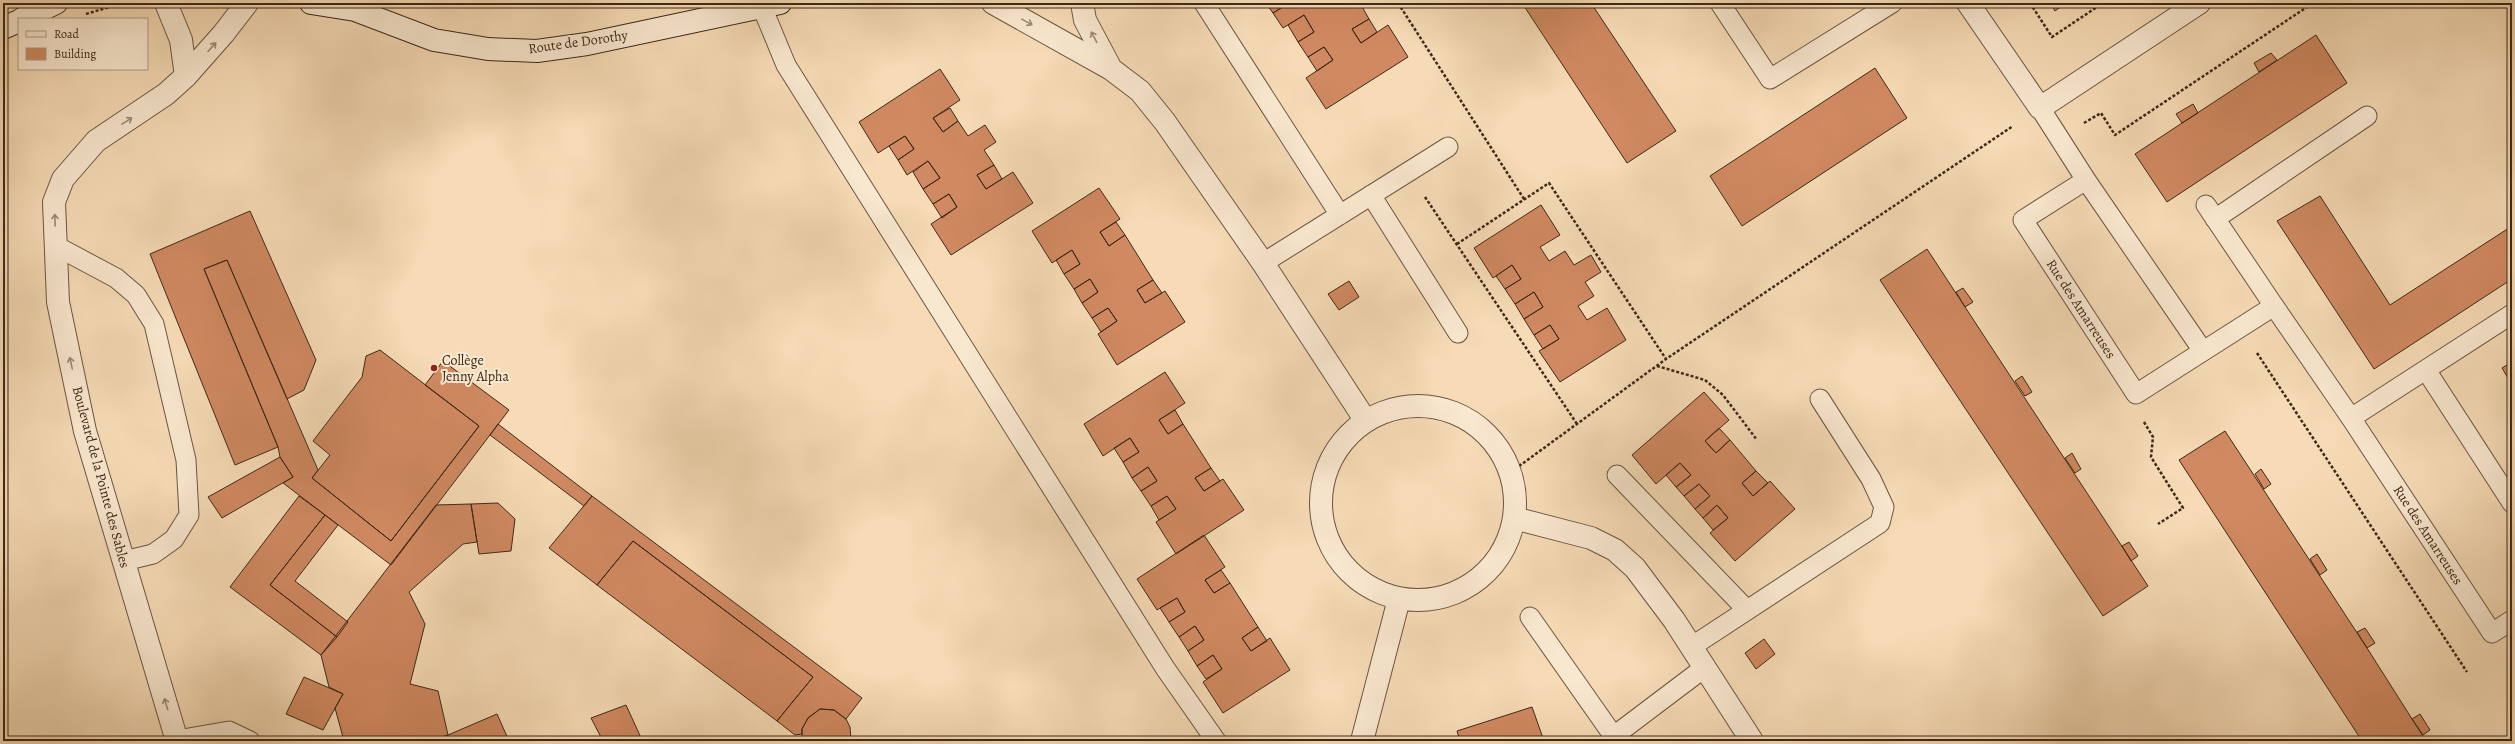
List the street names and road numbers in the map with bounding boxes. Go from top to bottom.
street label: Route de Dorothy [527,26,630,58]
street label: Rue des Amarreuses [2042,256,2120,362]
street label: Boulevard de la Pointe des Sables [68,384,134,570]
street label: Rue des Amarreuses [2389,482,2467,588]

